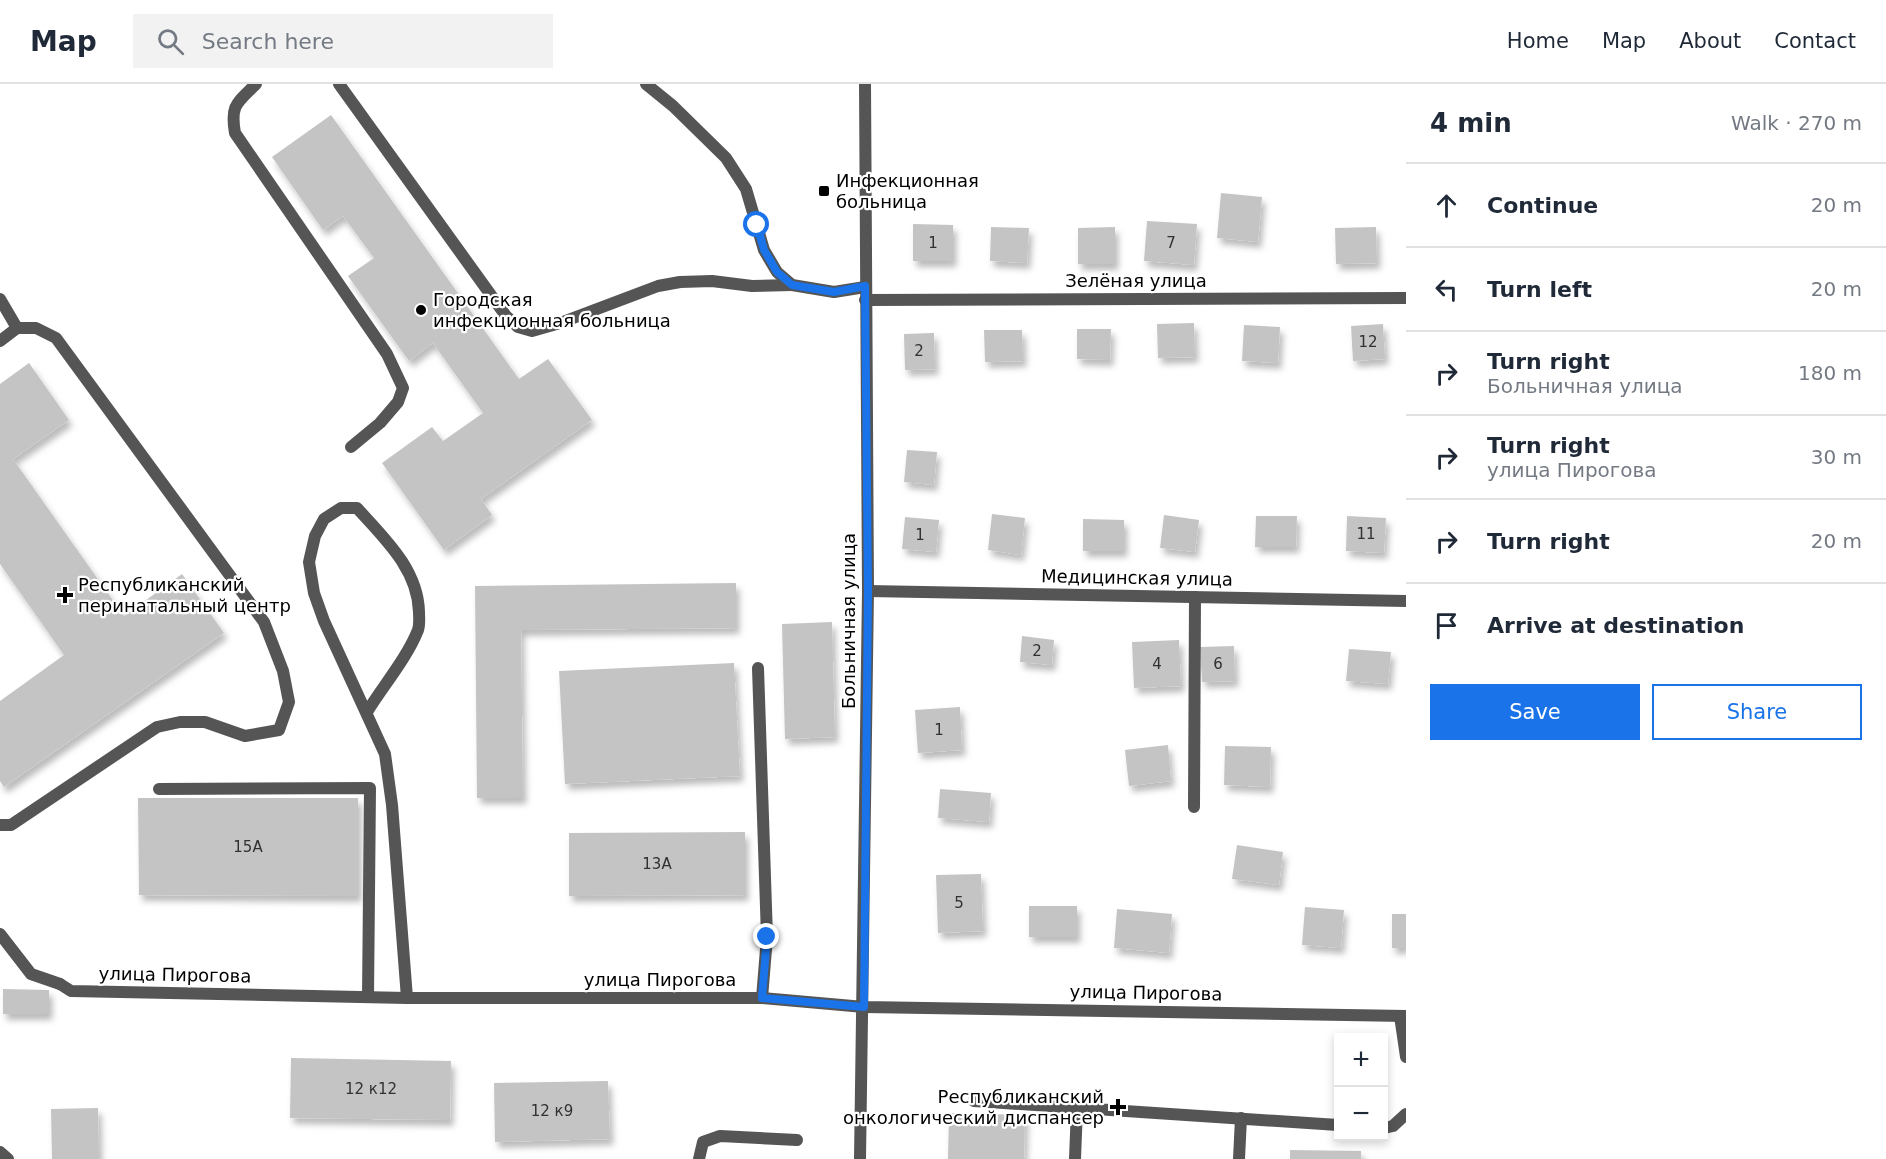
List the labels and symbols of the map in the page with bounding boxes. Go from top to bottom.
place label: Инфекционная больница [836,170,979,212]
marker: Инфекционная больница [817,184,831,198]
route start [743,211,769,237]
house number: 1 [928,234,938,252]
house number: 7 [1166,234,1176,252]
street label: Зелёная улица [1065,270,1207,291]
place label: Городская инфекционная больница [433,289,671,331]
marker: Городская инфекционная больница [414,303,428,317]
house number: 12 [1358,333,1378,351]
house number: 2 [914,342,924,360]
house number: 11 [1356,525,1376,543]
house number: 1 [915,526,925,544]
street label: Больничная улица [838,533,859,709]
street label: Медицинская улица [1041,565,1233,590]
place label: Республиканский перинатальный центр [78,574,291,616]
marker: Республиканский перинатальный центр [56,586,74,604]
house number: 2 [1032,642,1042,660]
house number: 4 [1152,655,1162,673]
house number: 6 [1213,655,1223,673]
house number: 1 [934,721,944,739]
house number: 15А [233,838,263,856]
house number: 13А [642,855,672,873]
house number: 5 [954,894,964,912]
route end [753,923,779,949]
street label: улица Пирогова [99,963,252,986]
street label: улица Пирогова [584,969,736,990]
street label: улица Пирогова [1070,981,1223,1004]
house number: 12 к12 [345,1080,397,1098]
place label: Республиканский онкологический диспансер [843,1086,1104,1128]
marker: Республиканский онкологический диспансер [1109,1098,1127,1116]
house number: 12 к9 [531,1102,573,1120]

